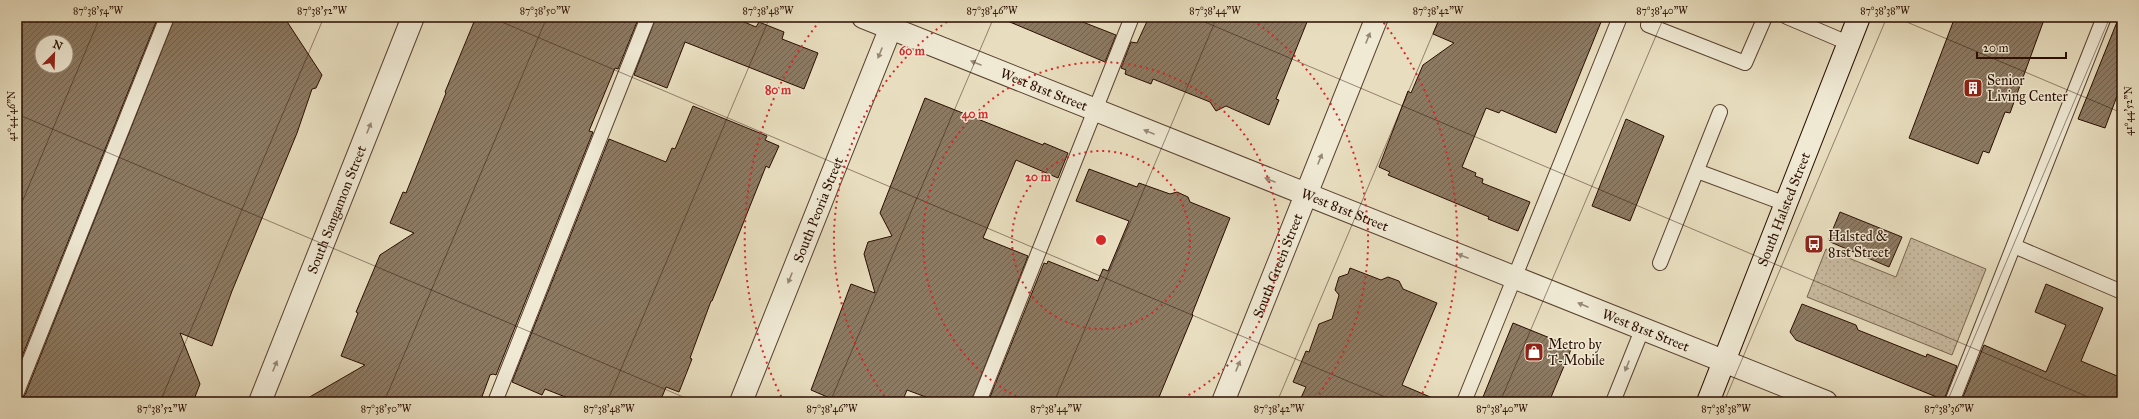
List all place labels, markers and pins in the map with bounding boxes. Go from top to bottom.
place label: Senior Living Center [1987,72,2068,105]
building icon: Senior Living Center [1962,77,1984,99]
place label: Halsted & 81st Street [1828,228,1889,261]
centre of rings [1094,233,1108,247]
bus stop icon: Halsted & 81st Street [1803,233,1825,255]
place label: Metro by T-Mobile [1548,336,1605,369]
shop icon: Metro by T-Mobile [1523,341,1545,363]

